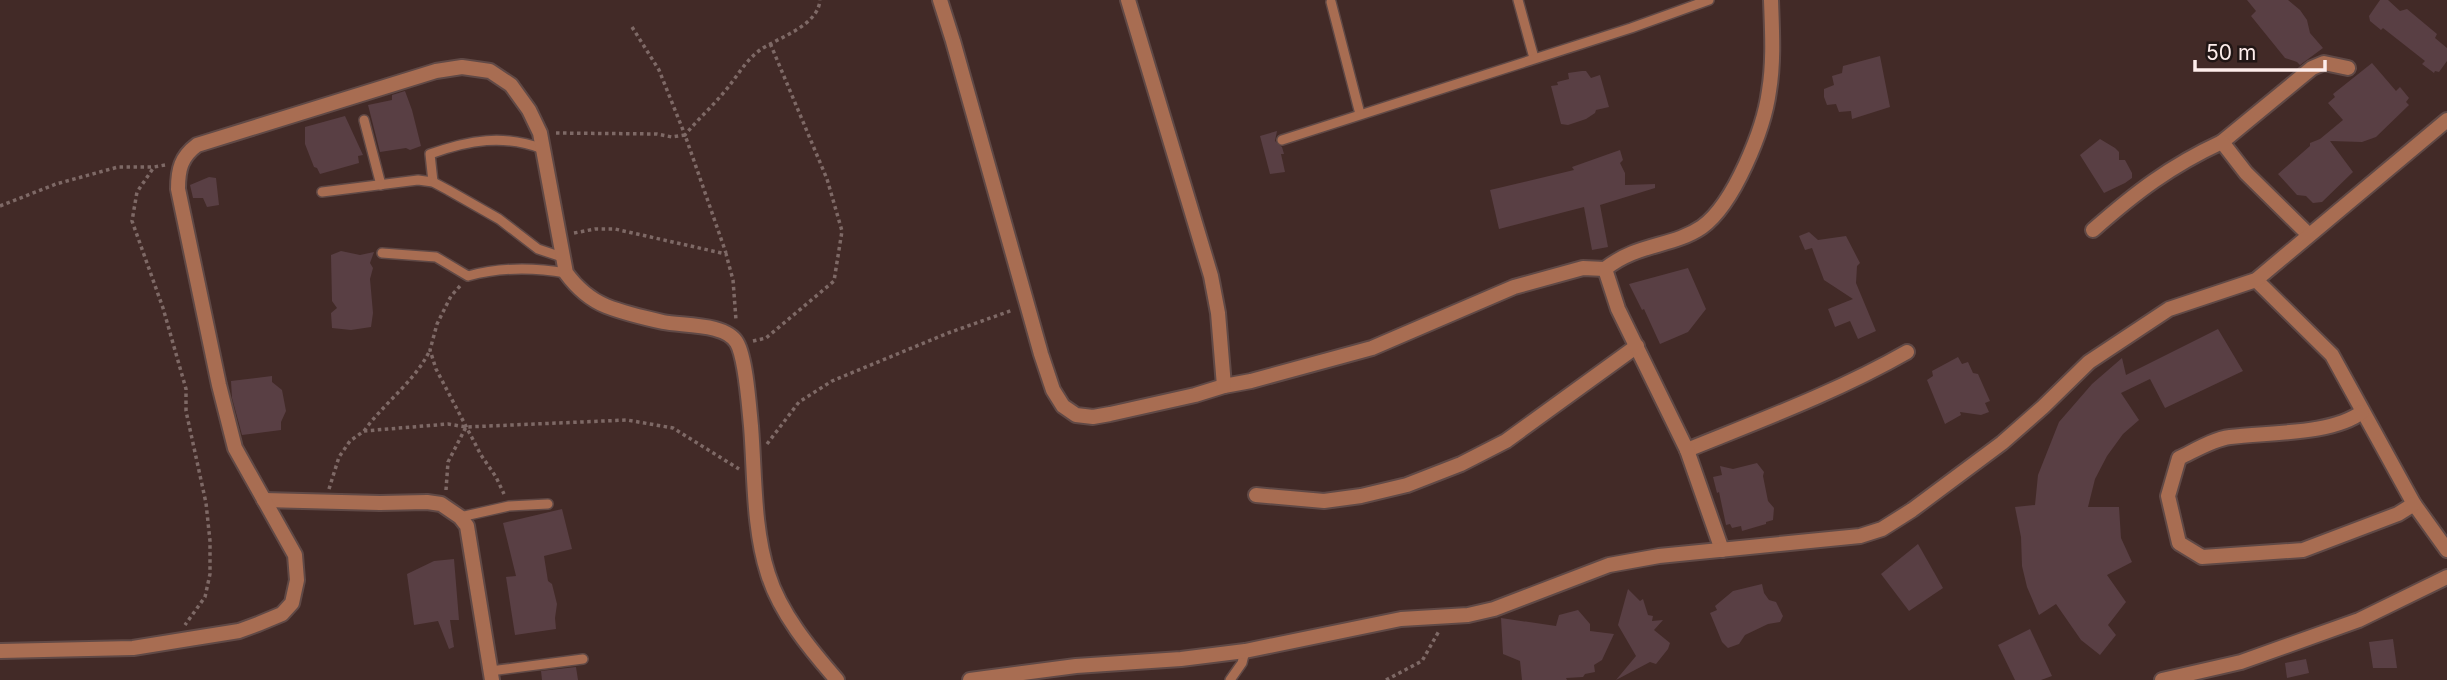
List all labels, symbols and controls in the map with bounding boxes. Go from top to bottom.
scale bar [2195,28,2324,72]
text: 50 m [2206,40,2256,65]

